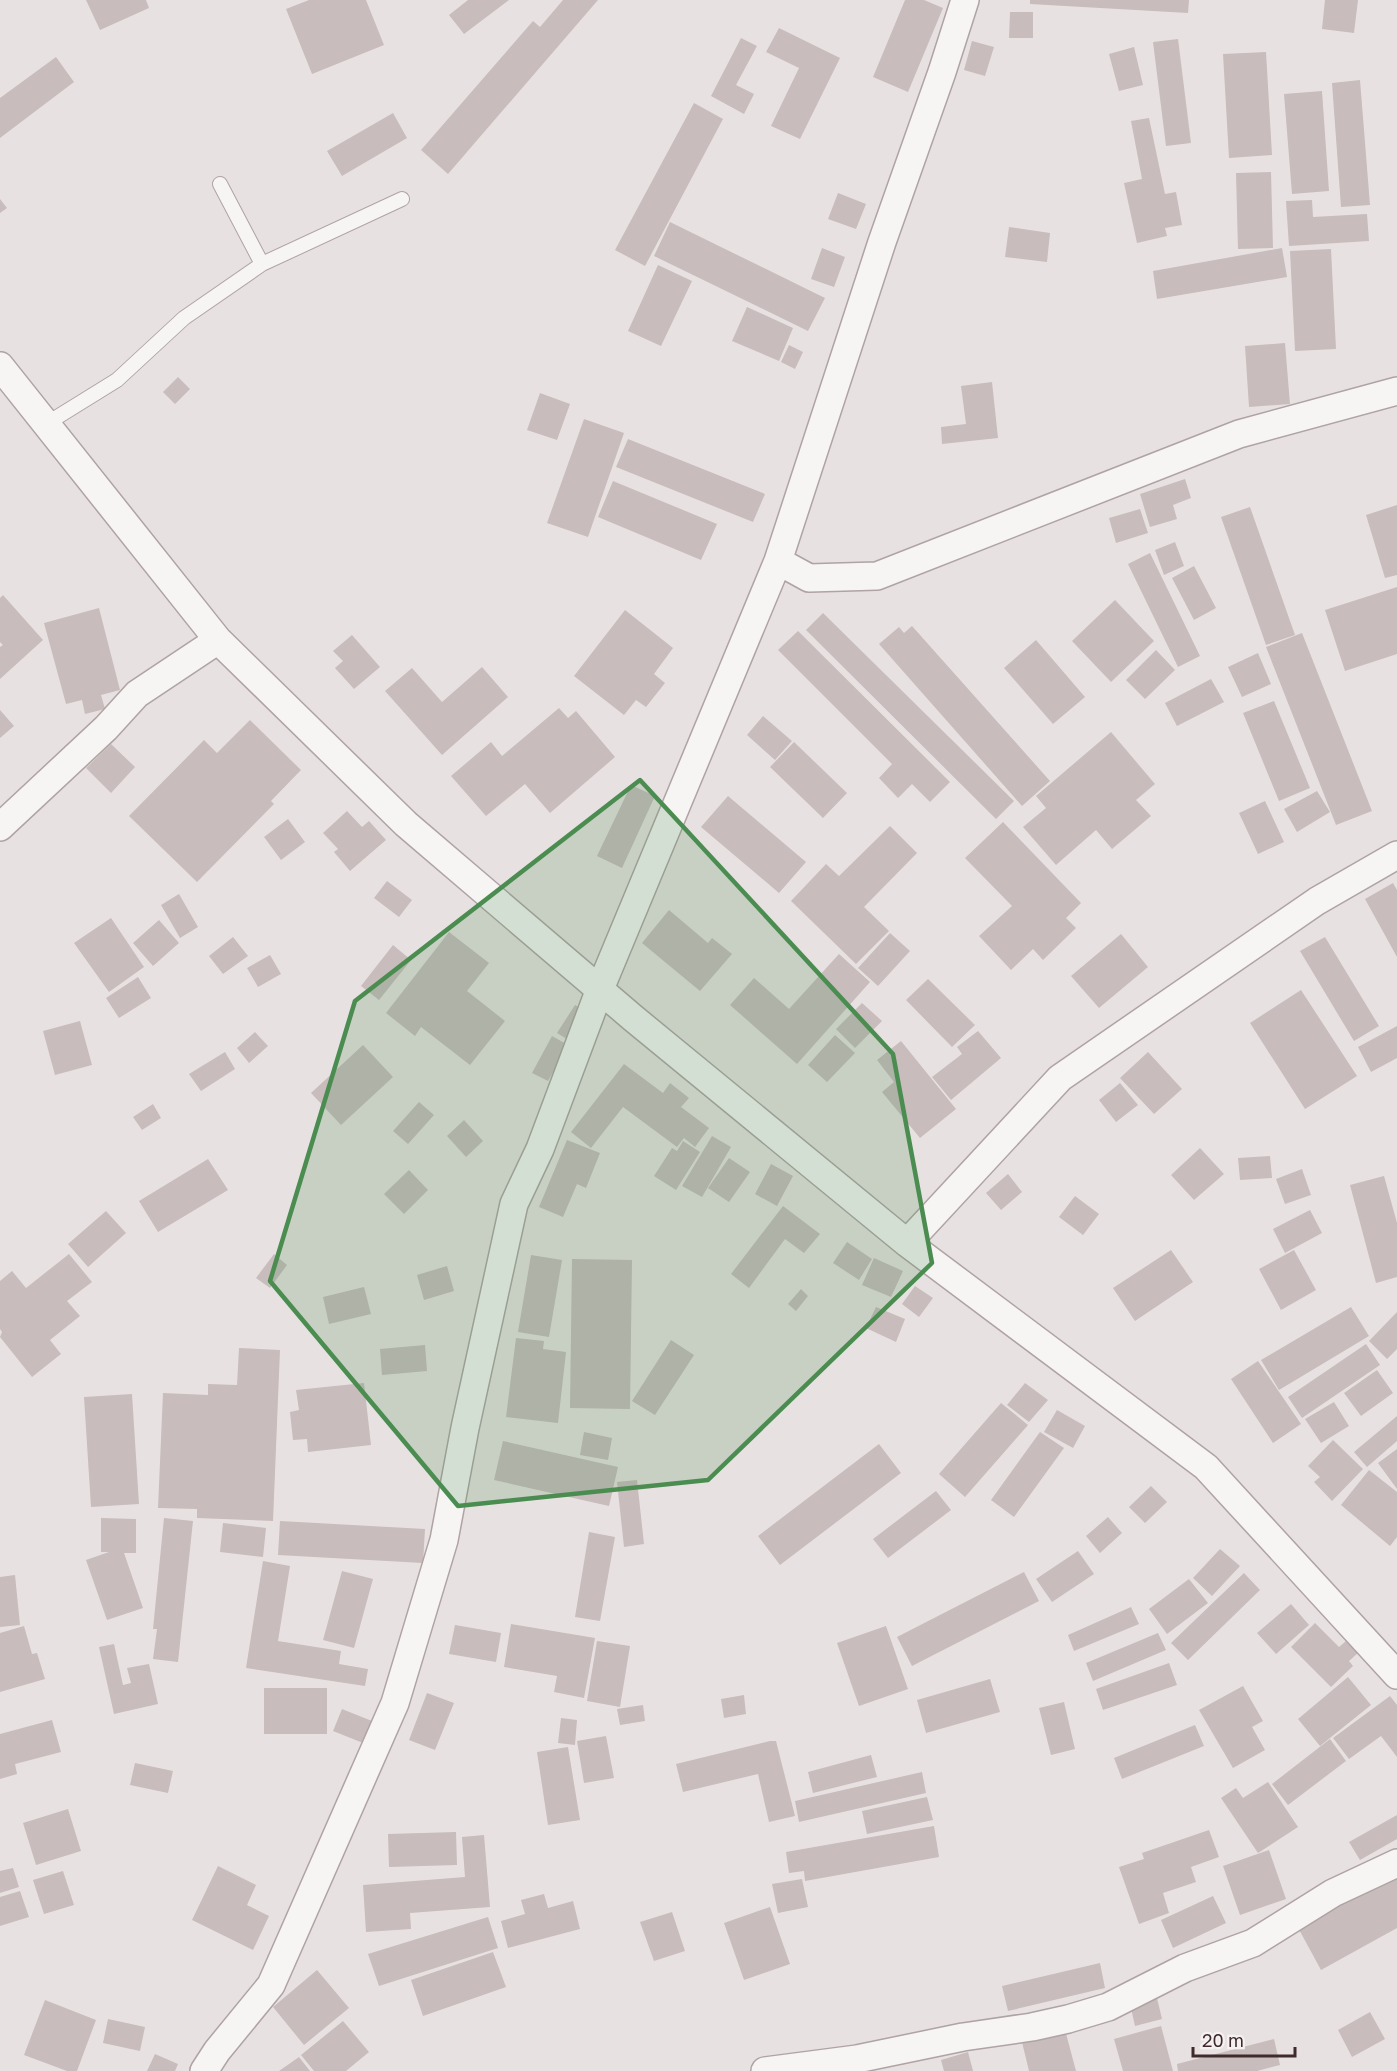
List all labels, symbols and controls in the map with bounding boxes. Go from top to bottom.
scale bar [1193,2020,1295,2058]
text: 20 m [1202,2029,1244,2051]

